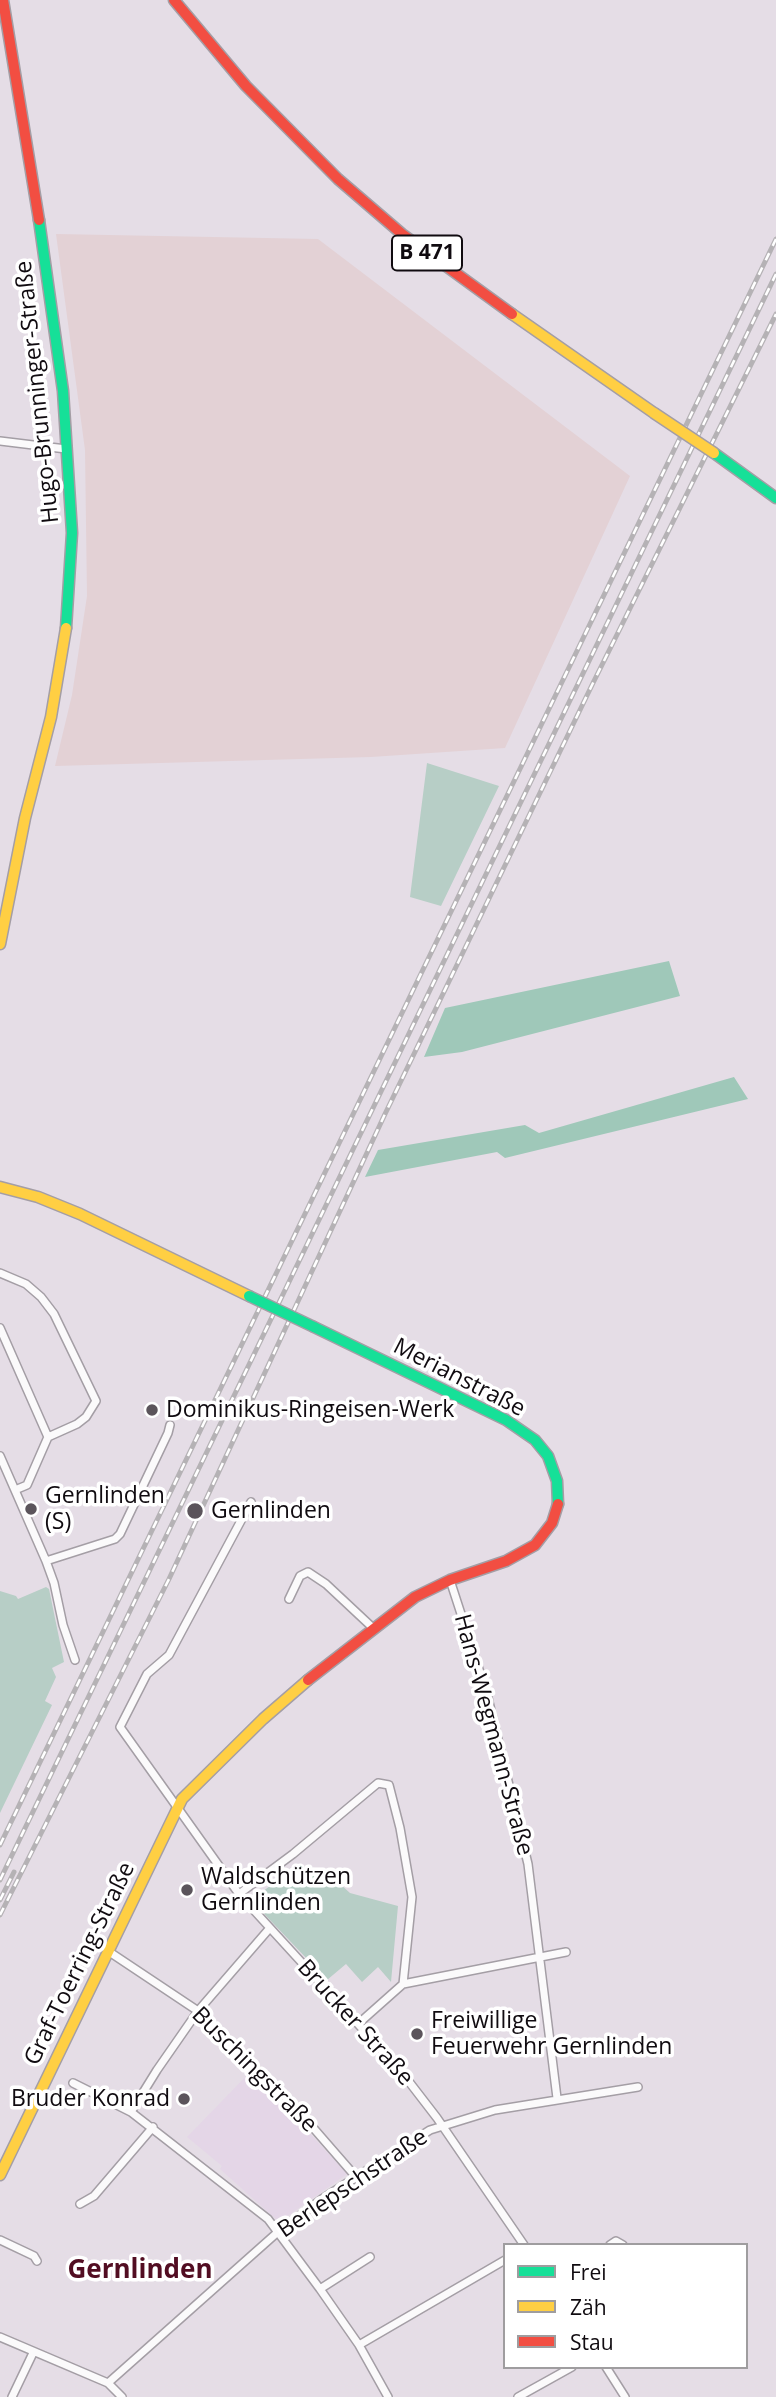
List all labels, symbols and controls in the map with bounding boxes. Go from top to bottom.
road number: B 471 [392,236,462,270]
street label: Hugo-Brunninger-Straße [10,259,66,525]
street label: Merianstraße [388,1333,530,1423]
place label: Dominikus-Ringeisen-Werk [166,1396,454,1424]
marker: Dominikus-Ringeisen-Werk [144,1402,160,1418]
place label: Gernlinden (S) [45,1482,165,1536]
place label: Gernlinden [211,1497,331,1525]
marker: Gernlinden (S) [23,1501,39,1517]
marker: Gernlinden [185,1501,205,1521]
street label: Hans-Wegmann-Straße [447,1611,539,1859]
street label: Graf-Toerring-Straße [19,1858,141,2070]
place label: Waldschützen Gernlinden [201,1863,351,1917]
marker: Waldschützen Gernlinden [179,1882,195,1898]
street label: Brucker Straße [291,1954,419,2092]
street label: Buschingstraße [186,2002,322,2138]
place label: Freiwillige Feuerwehr Gernlinden [431,2007,672,2061]
marker: Freiwillige Feuerwehr Gernlinden [409,2026,425,2042]
place label: Bruder Konrad [11,2085,170,2113]
marker: Bruder Konrad [176,2091,192,2107]
street label: Berlepschstraße [273,2124,433,2244]
legend [503,2243,748,2369]
district label: Gernlinden [68,2255,212,2287]
text: Frei [570,2258,607,2286]
text: Zäh [570,2293,607,2321]
text: Stau [570,2328,614,2356]

